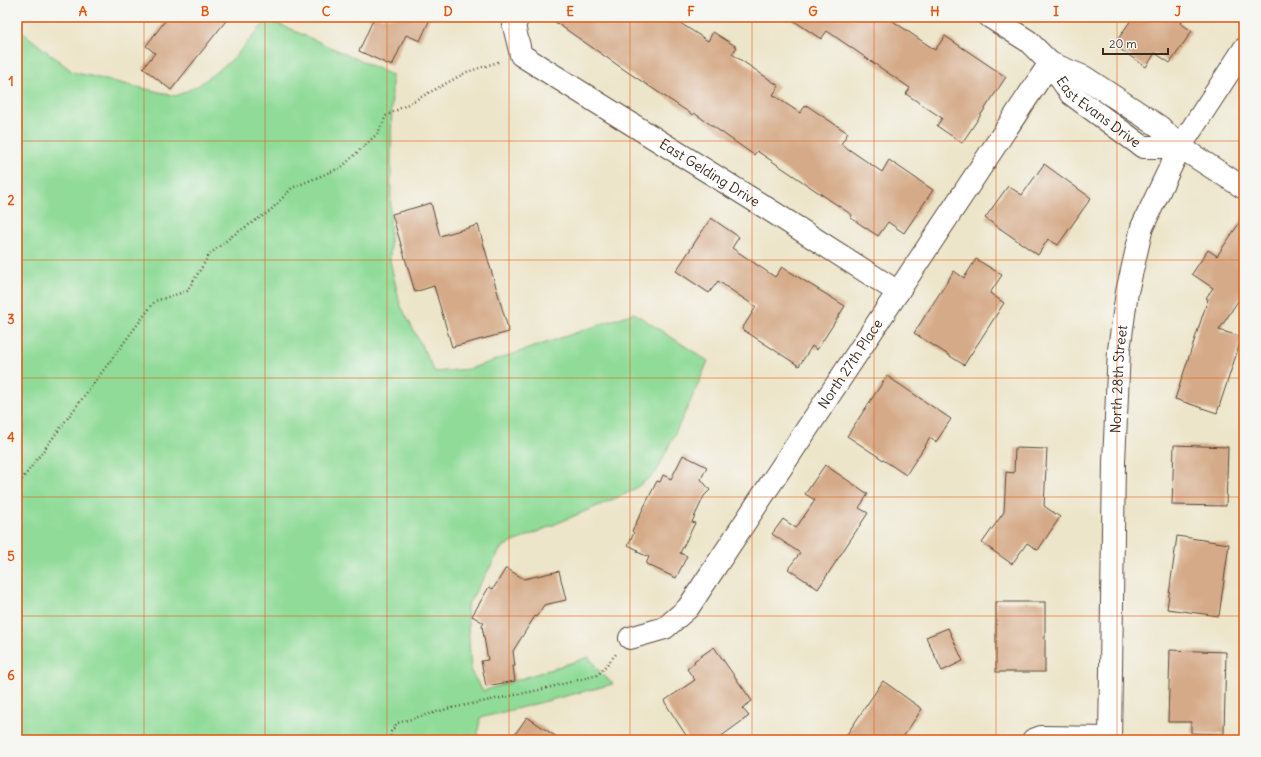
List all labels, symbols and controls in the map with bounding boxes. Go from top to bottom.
text: A [79,3,88,20]
text: B [201,3,210,20]
text: C [322,3,331,20]
text: D [443,3,453,20]
text: E [566,3,574,20]
text: F [687,3,695,20]
text: G [808,3,818,20]
text: H [930,3,940,20]
text: I [1053,3,1059,20]
text: J [1175,3,1182,20]
scale bar [1103,30,1168,56]
text: 20 m [1109,36,1137,51]
text: 1 [8,73,14,90]
street label: East Evans Drive [1053,73,1144,151]
street label: East Gelding Drive [656,135,763,211]
text: 2 [7,192,15,209]
text: 3 [7,311,15,328]
street label: North 27th Place [814,316,886,412]
street label: North 28th Street [1106,324,1131,434]
text: 4 [7,429,15,446]
text: 5 [7,548,15,565]
text: 6 [7,667,15,684]

